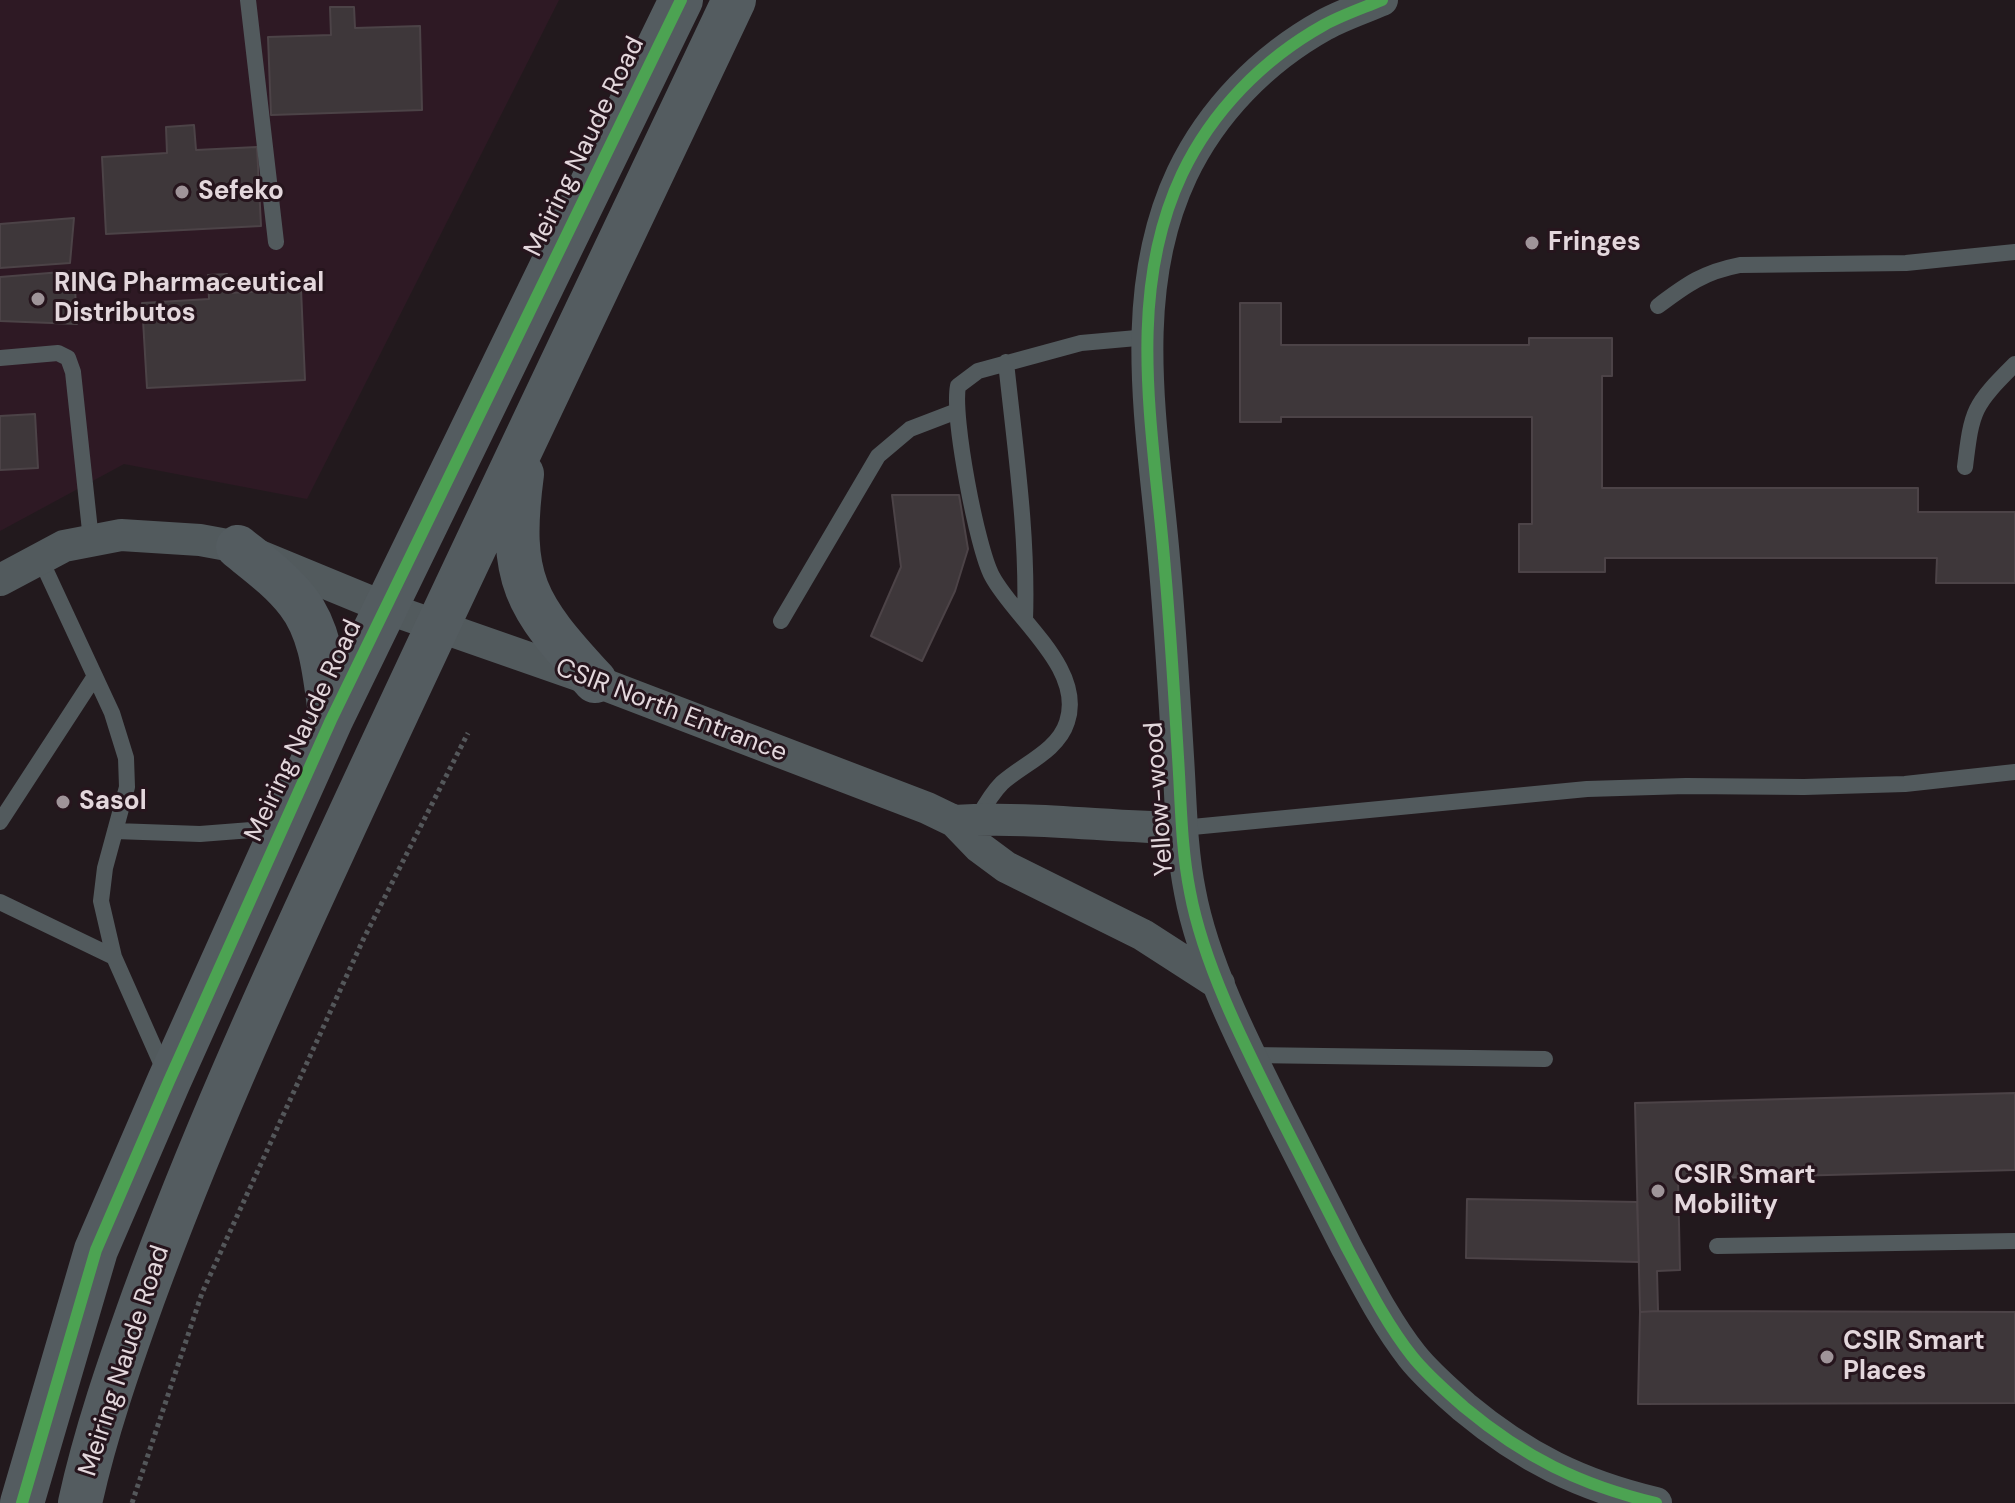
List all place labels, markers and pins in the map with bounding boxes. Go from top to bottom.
place label: Sefeko [198,176,284,208]
marker: Sefeko [173,183,191,201]
place label: Fringes [1548,227,1641,259]
marker: Fringes [1523,234,1541,252]
place label: RING Pharmaceutical Distributos [54,268,324,330]
marker: RING Pharmaceutical Distributos [29,290,47,308]
place label: Sasol [79,786,147,818]
marker: Sasol [54,793,72,811]
place label: CSIR Smart Mobility [1674,1160,1816,1222]
marker: CSIR Smart Mobility [1649,1182,1667,1200]
place label: CSIR Smart Places [1843,1326,1985,1388]
marker: CSIR Smart Places [1818,1348,1836,1366]

